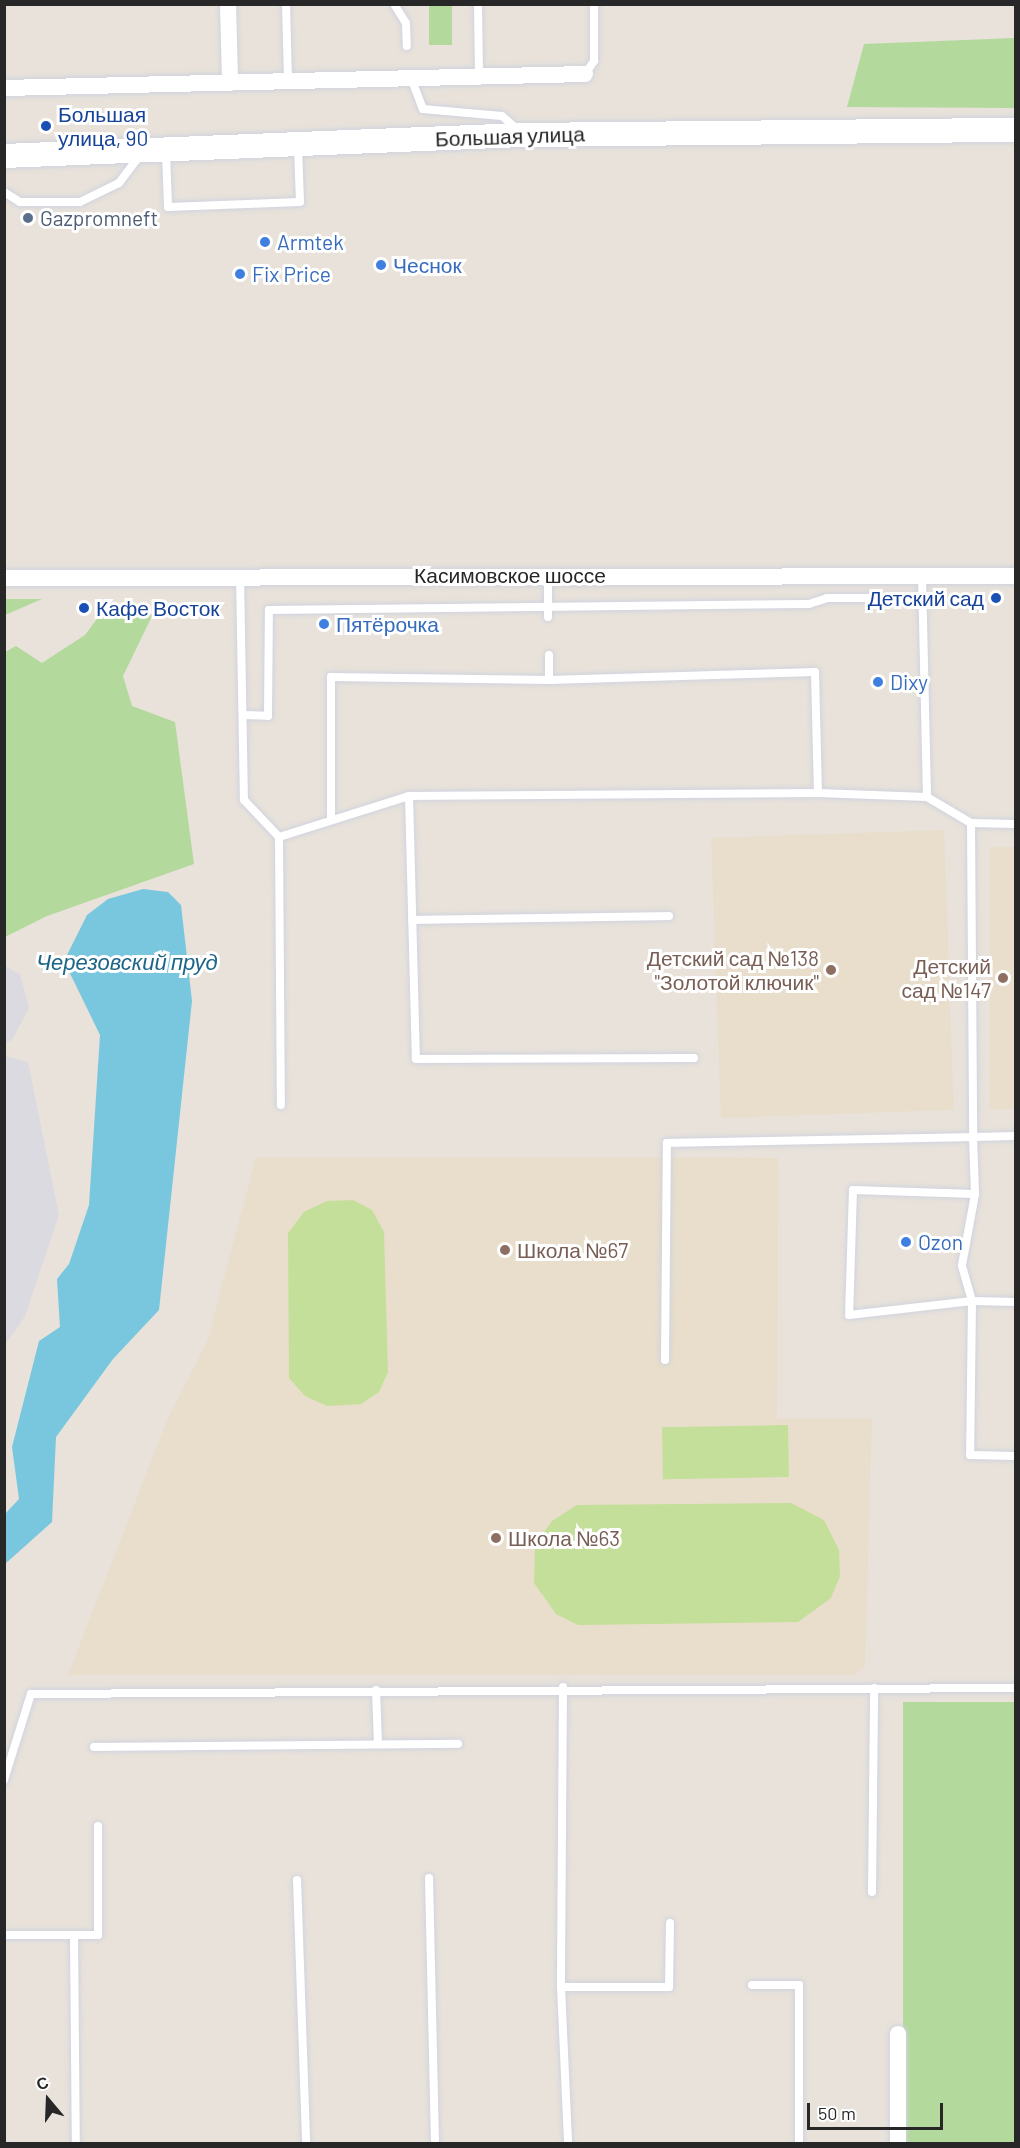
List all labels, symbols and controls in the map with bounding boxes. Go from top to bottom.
place label: Большая улица, 90 [58,101,148,151]
marker: Большая улица, 90 [39,119,53,133]
street label: Большая улица [435,121,585,151]
place label: Gazpromneft [40,205,158,231]
marker: Gazpromneft [21,211,35,225]
place label: Armtek [277,229,344,255]
marker: Armtek [258,235,272,249]
place label: Чеснок [393,252,462,278]
marker: Чеснок [374,258,388,272]
place label: Fix Price [252,261,331,287]
marker: Fix Price [233,267,247,281]
street label: Касимовское шоссе [414,562,606,588]
place label: Детский сад [868,585,984,611]
marker: Детский сад [989,591,1003,605]
place label: Кафе Восток [96,595,220,621]
marker: Кафе Восток [77,601,91,615]
place label: Пятёрочка [336,611,439,637]
marker: Пятёрочка [317,617,331,631]
place label: Dixy [890,669,928,695]
marker: Dixy [871,675,885,689]
place label: Детский сад №138 "Золотой ключик" [647,945,819,995]
water label: Черезовский пруд [36,949,218,975]
place label: Детский сад №147 [902,953,991,1003]
marker: Детский сад №138 "Золотой ключик" [824,963,838,977]
marker: Детский сад №147 [996,971,1010,985]
place label: Ozon [918,1229,963,1255]
marker: Ozon [899,1235,913,1249]
place label: Школа №67 [517,1237,628,1263]
marker: Школа №67 [498,1243,512,1257]
place label: Школа №63 [508,1525,620,1551]
marker: Школа №63 [489,1531,503,1545]
north arrow [18,2070,78,2130]
text: С [33,2072,51,2093]
scale bar [810,2091,946,2129]
text: 50 m [818,2102,856,2124]

